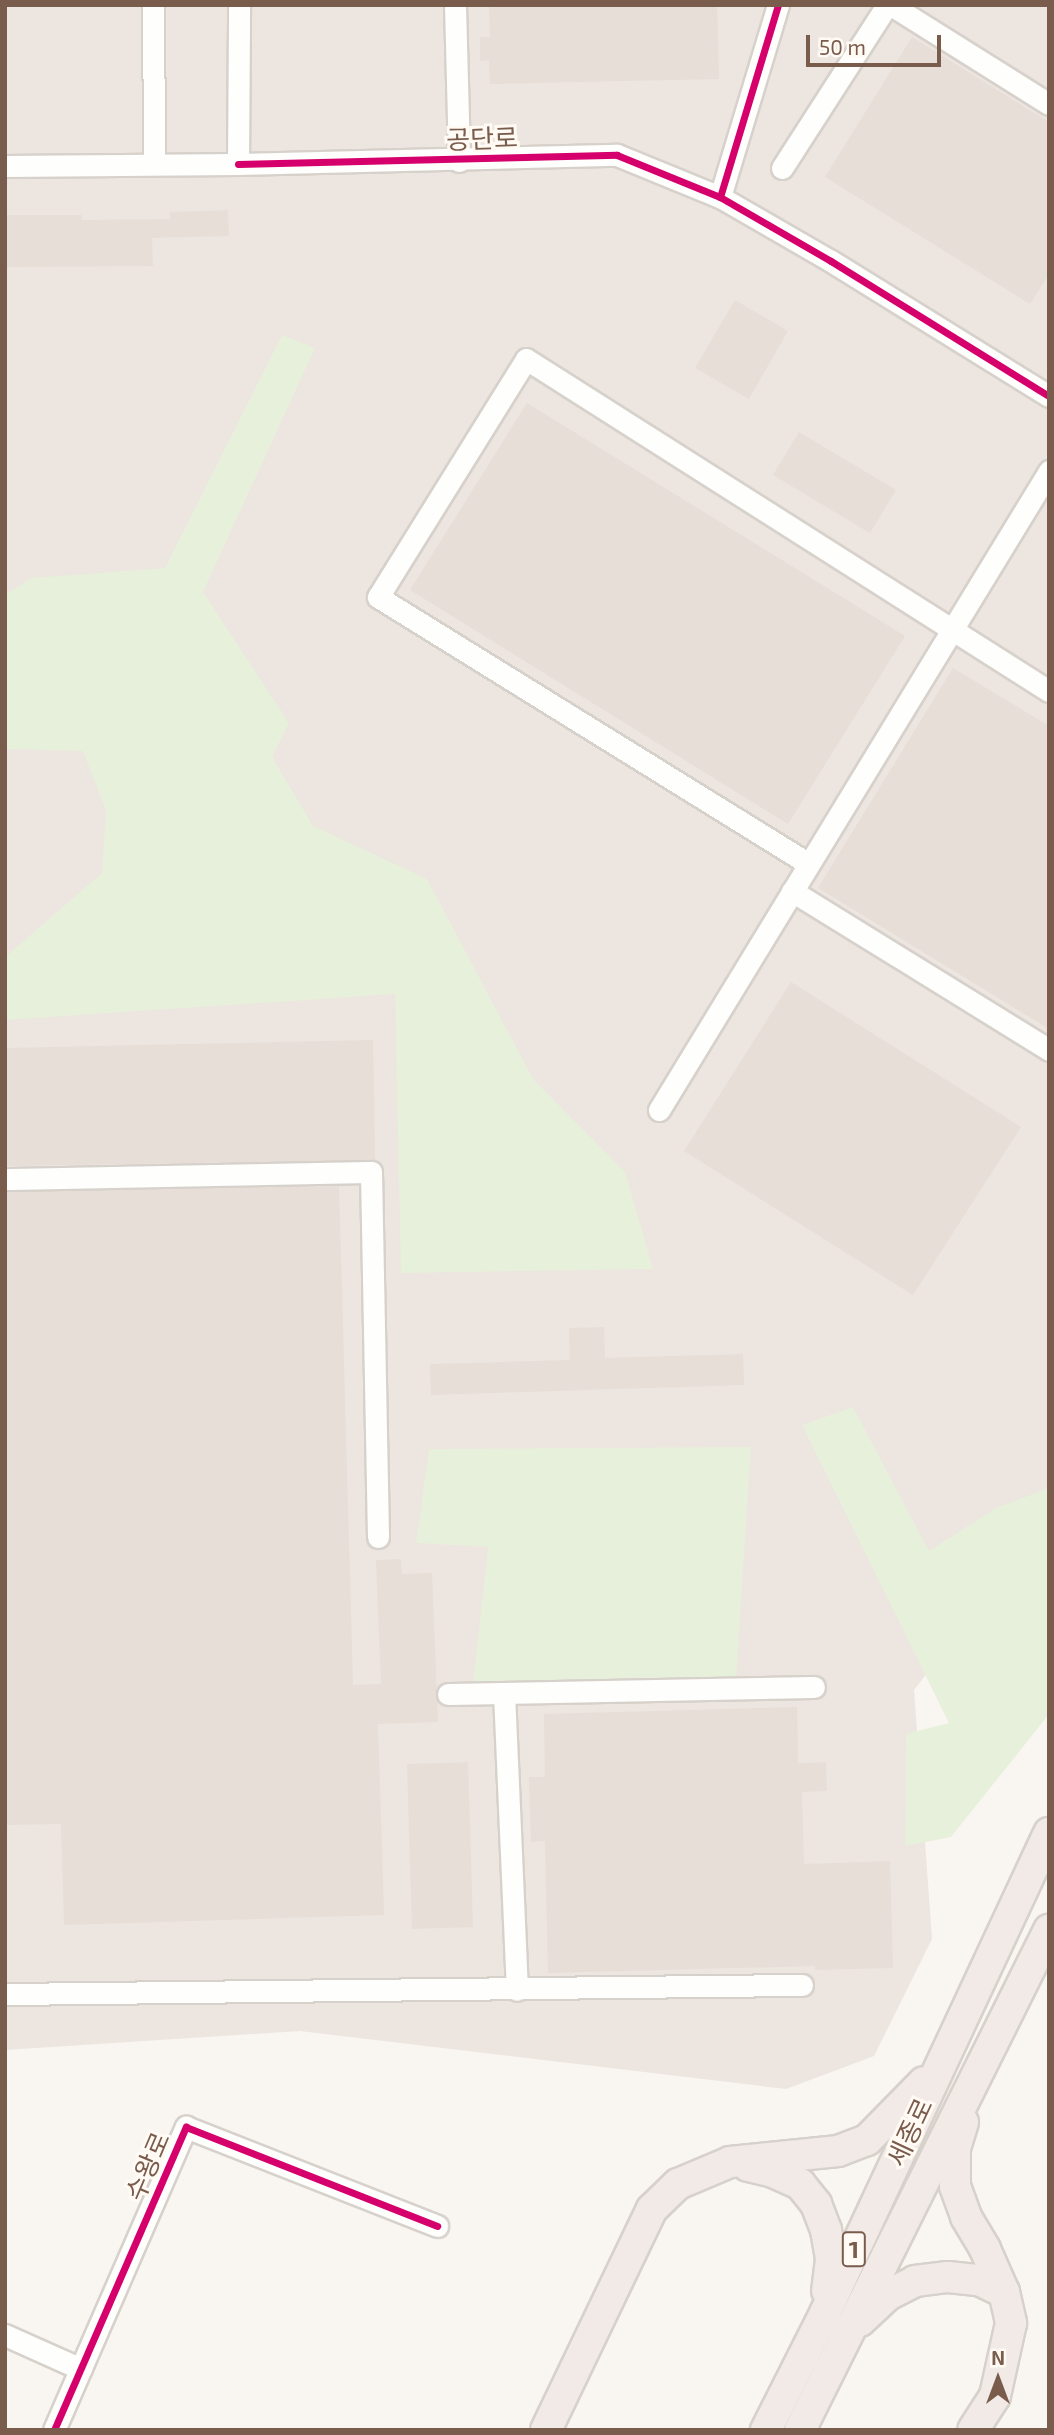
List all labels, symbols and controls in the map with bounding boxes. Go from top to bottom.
scale bar [809,21,944,65]
text: 50 m [819,34,866,59]
street label: 공단로 [446,121,518,155]
street label: 세종로 [880,2093,938,2171]
street label: 수왕로 [119,2127,175,2205]
road number: 1 [842,2228,866,2270]
north arrow [963,2344,1033,2414]
text: N [991,2346,1005,2369]

